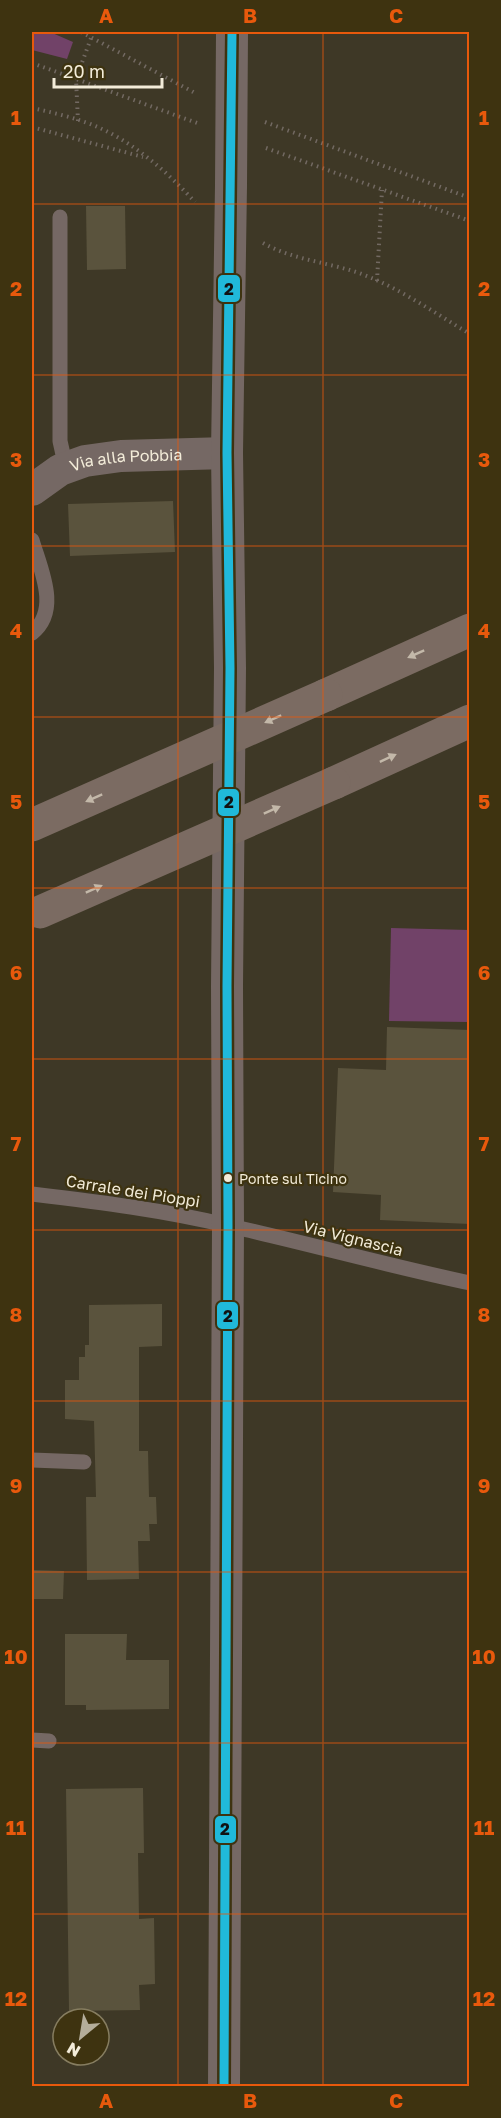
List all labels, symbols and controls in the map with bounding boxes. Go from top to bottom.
text: A [99,3,113,27]
text: B [243,3,257,27]
text: C [389,3,403,27]
scale bar [54,51,162,89]
text: 20 m [63,60,105,82]
text: 1 [11,105,21,129]
text: 1 [479,105,489,129]
line badge: 2 [217,274,241,303]
text: 2 [10,276,22,300]
text: 2 [478,276,490,300]
text: 2 [224,279,234,299]
street label: Via alla Pobbia [67,444,183,476]
text: 3 [10,447,22,471]
text: 3 [478,447,490,471]
text: 4 [10,618,22,642]
text: 4 [478,618,490,642]
one-way arrow [407,649,425,659]
one-way arrow [264,714,281,723]
one-way arrow [379,754,396,763]
line badge: 2 [217,788,240,817]
text: 5 [10,789,22,813]
text: 5 [478,789,490,813]
text: 2 [224,792,234,812]
one-way arrow [86,793,103,802]
one-way arrow [264,805,282,815]
one-way arrow [85,884,103,894]
text: 6 [10,960,22,984]
text: 6 [478,960,490,984]
text: 7 [11,1131,22,1155]
text: 7 [479,1131,490,1155]
place label: Ponte sul Ticino [239,1170,347,1187]
street label: Carrale dei Pioppi [65,1171,201,1211]
marker: Ponte sul Ticino [222,1172,234,1184]
street label: Via Vignascia [301,1216,405,1260]
line badge: 2 [216,1301,239,1330]
text: 8 [10,1302,22,1326]
text: 8 [478,1302,490,1326]
text: 2 [223,1306,233,1326]
text: 9 [10,1473,22,1497]
text: 9 [478,1473,490,1497]
text: 10 [4,1644,28,1668]
text: 10 [472,1644,496,1668]
text: 11 [6,1815,26,1839]
line badge: 2 [214,1815,237,1844]
text: 11 [474,1815,494,1839]
text: 2 [220,1819,230,1839]
text: 12 [5,1986,27,2010]
text: 12 [473,1986,495,2010]
north arrow [51,2007,111,2067]
text: N [63,2038,84,2062]
text: A [99,2088,113,2112]
text: B [243,2088,257,2112]
text: C [389,2088,403,2112]

